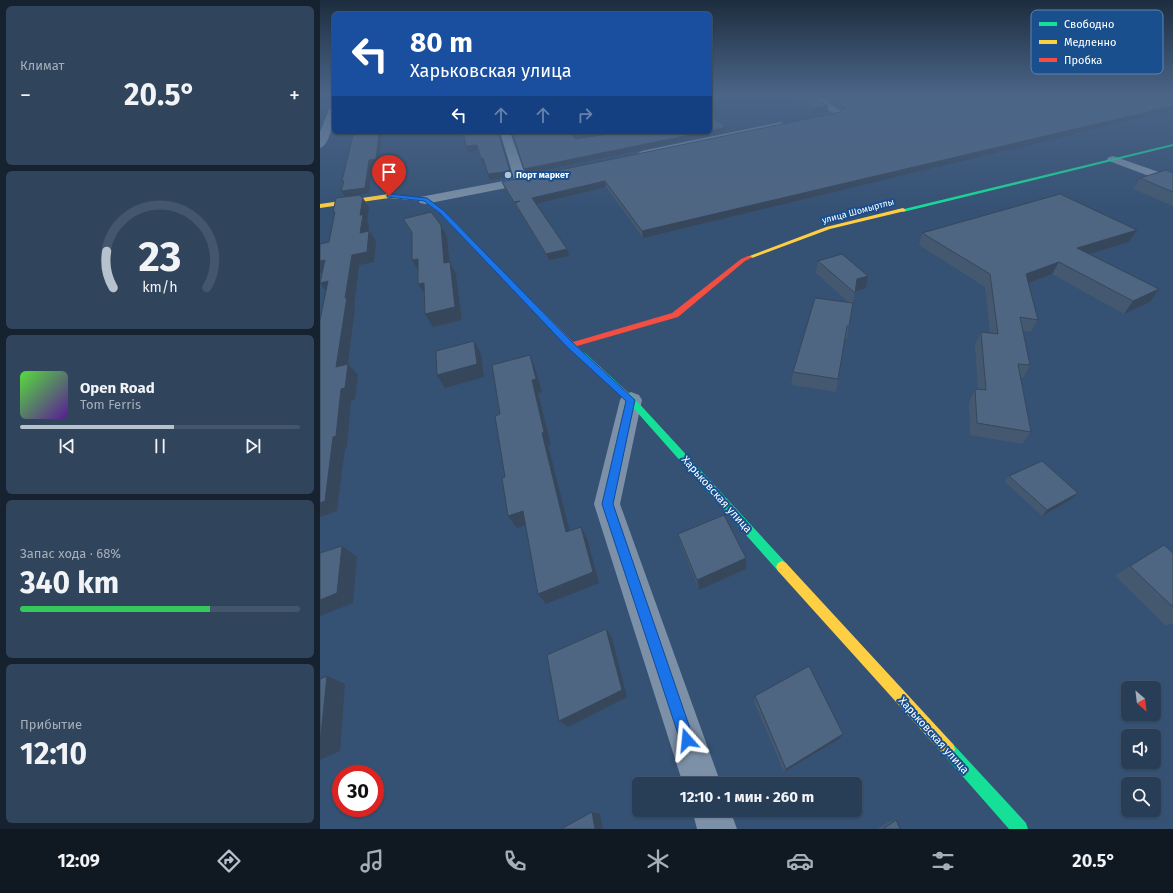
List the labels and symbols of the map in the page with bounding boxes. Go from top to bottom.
legend [1031,10,1163,74]
text: Свободно [1064,18,1114,31]
text: Медленно [1064,36,1116,49]
text: Пробка [1064,54,1102,67]
pin [372,155,406,196]
marker: Порт маркет [503,170,513,180]
place label: Порт маркет [516,170,570,180]
street label: улица Шомыртлы [821,197,895,225]
street label: Харьковская улица [679,453,754,535]
north arrow [1121,681,1161,721]
street label: Харьковская улица [896,694,971,776]
position arrow [666,719,708,761]
speed limit sign: 30 [332,765,384,817]

